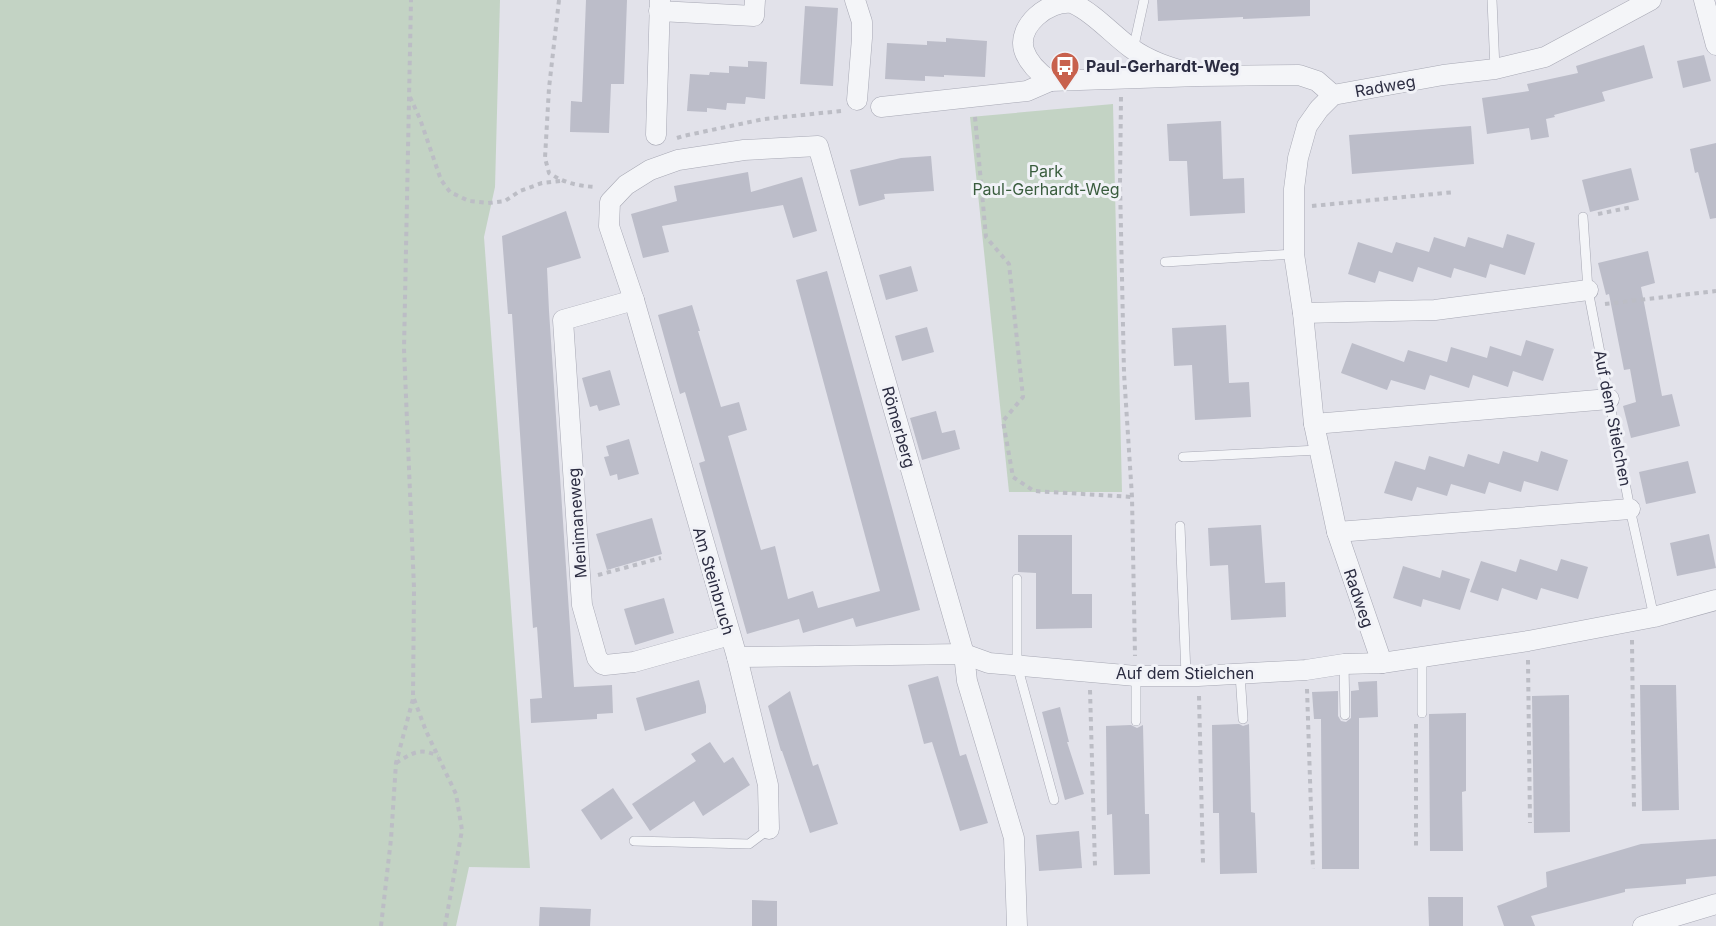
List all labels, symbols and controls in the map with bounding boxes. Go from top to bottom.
bus stop icon: Paul-Gerhardt-Weg [1049,50,1081,92]
place label: Paul-Gerhardt-Weg [1086,56,1239,76]
street label: Radweg [1353,71,1417,101]
park label: Park Paul-Gerhardt-Weg [972,161,1120,199]
street label: Auf dem Stielchen [1590,348,1636,488]
street label: Römerberg [878,384,920,470]
street label: Menimaneweg [563,467,591,579]
street label: Am Steinbruch [689,525,739,637]
street label: Radweg [1340,566,1378,630]
street label: Auf dem Stielchen [1116,663,1254,683]

